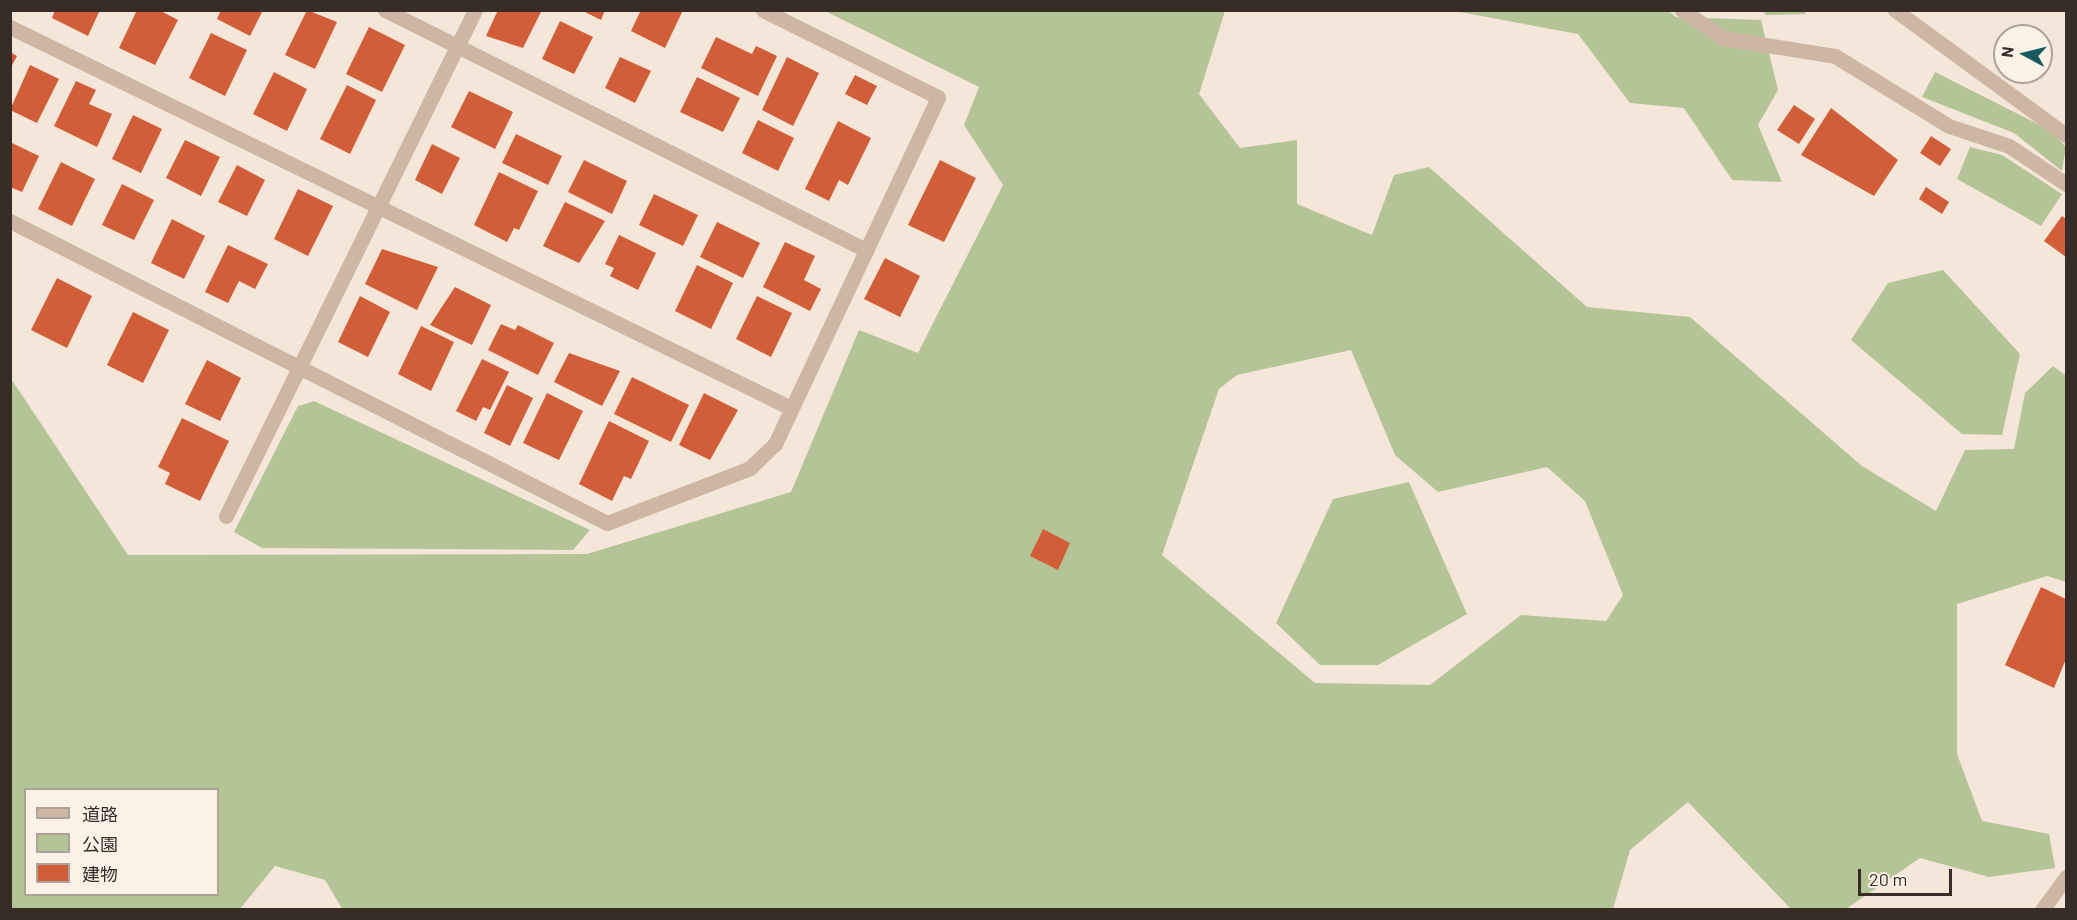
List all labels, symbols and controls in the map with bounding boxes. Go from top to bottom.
north arrow [1993,24,2053,84]
text: N [1997,46,2017,58]
legend [24,788,219,896]
text: 道路 [82,803,118,825]
text: 公園 [82,833,118,855]
scale bar [1861,857,1956,895]
text: 建物 [82,863,118,885]
text: 20 m [1869,868,1907,890]

